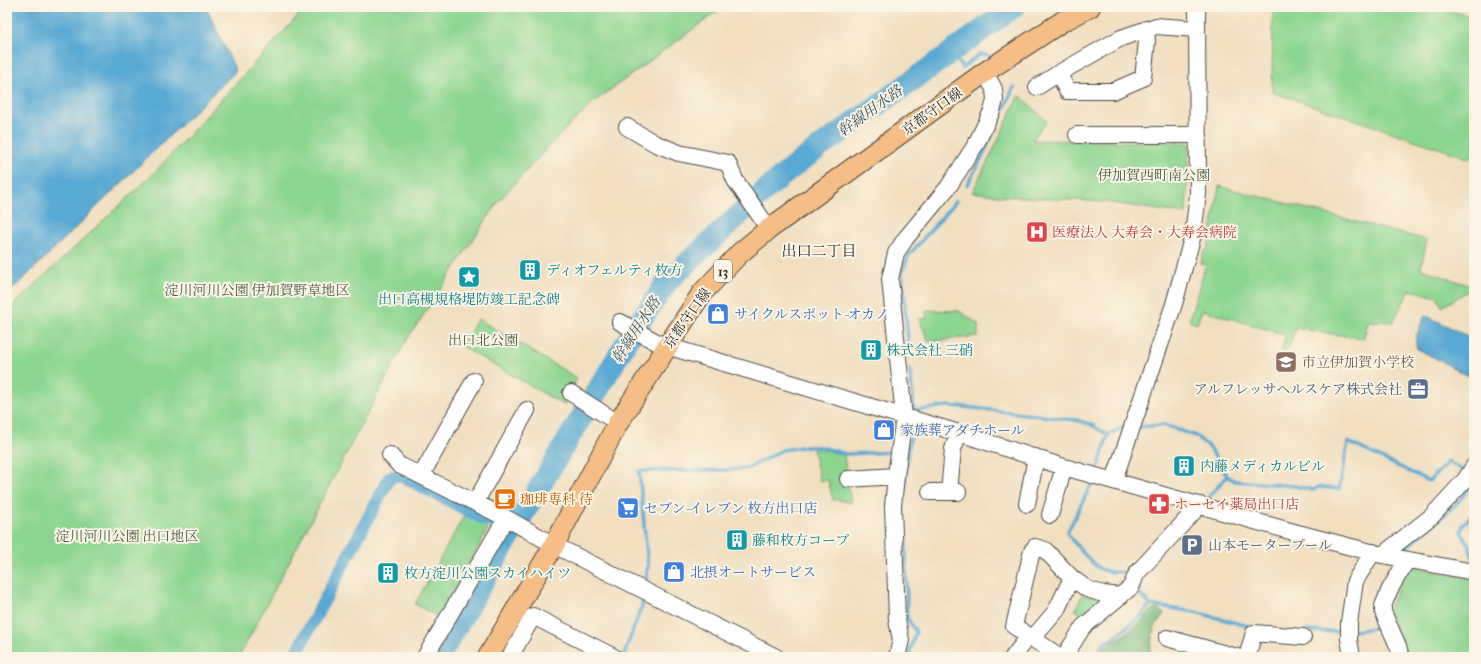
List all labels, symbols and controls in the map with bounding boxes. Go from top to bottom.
water label: 幹線用水路 [834,81,906,140]
street label: 京都守口線 [899,84,966,139]
park label: 伊加賀西町南公園 [1098,167,1210,184]
hospital icon: 医療法人 大寿会・大寿会病院 [1024,219,1050,245]
place label: 医療法人 大寿会・大寿会病院 [1052,224,1237,241]
district label: 出口二丁目 [781,242,857,260]
building icon: ディオフェルティ枚方 [517,257,543,283]
road number: 13 [714,260,732,282]
place label: ディオフェルティ枚方 [546,262,683,279]
place icon: 出口高槻規格堤防竣工記念碑 [456,264,482,290]
park label: 淀川河川公園 伊加賀野草地区 [164,282,350,299]
street label: 京都守口線 [660,285,714,352]
place label: 出口高槻規格堤防竣工記念碑 [378,291,560,308]
water label: 幹線用水路 [608,293,665,366]
shop icon: サイクルスポット-オカノ [705,301,731,327]
place label: サイクルスポット-オカノ [734,306,889,323]
park label: 出口北公園 [448,332,518,349]
building icon: 株式会社 三硝 [858,337,884,363]
place label: 株式会社 三硝 [886,342,973,359]
school or university icon: 市立伊加賀小学校 [1273,349,1299,375]
place label: 市立伊加賀小学校 [1302,354,1414,371]
office icon: アルフレッサヘルスケア株式会社 [1405,376,1431,402]
place label: アルフレッサヘルスケア株式会社 [1194,381,1402,398]
shop icon: 家族葬アダチホール [871,417,897,443]
place label: 家族葬アダチホール [900,422,1025,439]
building icon: 内藤メディカルビル [1171,453,1197,479]
place label: 内藤メディカルビル [1200,458,1325,475]
cafe icon: 珈琲専科 待 [492,486,518,512]
place label: 珈琲専科 待 [520,491,593,508]
pharmacy icon: ホーセイ薬局出口店 [1146,491,1172,517]
supermarket icon: セブン-イレブン 枚方出口店 [615,495,641,521]
place label: ホーセイ薬局出口店 [1174,496,1299,513]
place label: セブン-イレブン 枚方出口店 [644,500,818,517]
building icon: 藤和枚方コープ [724,527,750,553]
park label: 淀川河川公園 出口地区 [55,528,199,545]
place label: 藤和枚方コープ [752,532,849,549]
parking icon: 山本モータープール [1179,532,1205,558]
place label: 山本モータープール [1208,537,1332,554]
shop icon: 北摂オートサービス [661,559,687,585]
building icon: 枚方淀川公園スカイハイツ [375,560,401,586]
place label: 北摂オートサービス [690,564,816,581]
place label: 枚方淀川公園スカイハイツ [404,565,571,582]

